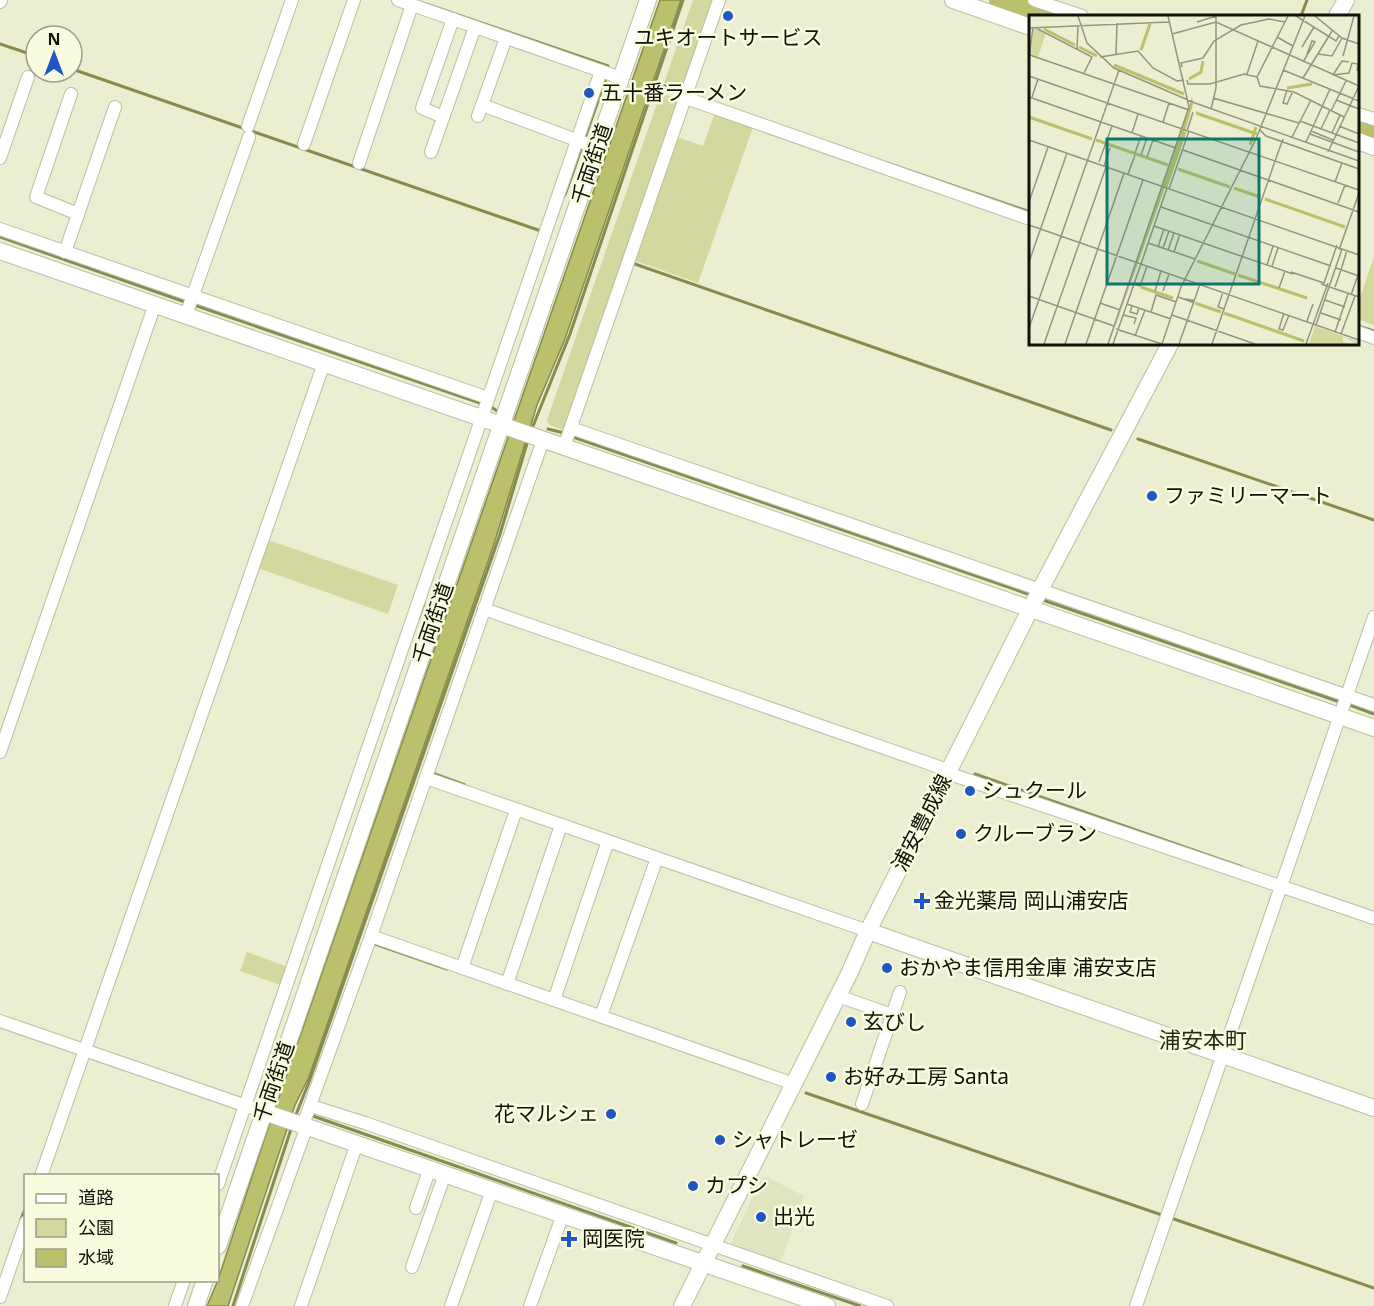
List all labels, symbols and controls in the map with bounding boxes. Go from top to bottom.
marker: ユキオートサービス [721,9,735,23]
inset map [1029,15,1359,345]
place label: ユキオートサービス [634,23,823,51]
north arrow [24,24,84,84]
text: N [47,28,61,50]
place label: 五十番ラーメン [601,78,747,106]
marker: 五十番ラーメン [582,86,596,100]
street label: 千両街道 [564,119,618,208]
place label: ファミリーマート [1164,481,1332,509]
marker: ファミリーマート [1145,489,1159,503]
street label: 千両街道 [405,578,459,667]
street label: 浦安豊成線 [885,769,957,876]
place label: シュクール [982,776,1087,804]
marker: シュクール [963,784,977,798]
place label: クルーブラン [973,819,1097,847]
marker: クルーブラン [954,827,968,841]
place label: 金光薬局 岡山浦安店 [934,886,1128,914]
marker: 金光薬局 岡山浦安店 [915,894,929,908]
place label: おかやま信用金庫 浦安支店 [899,953,1156,981]
marker: おかやま信用金庫 浦安支店 [880,961,894,975]
place label: 玄びし [863,1007,926,1035]
marker: 玄びし [844,1015,858,1029]
district label: 浦安本町 [1159,1024,1247,1054]
street label: 千両街道 [246,1037,300,1126]
place label: お好み工房 Santa [843,1062,1009,1090]
marker: お好み工房 Santa [824,1070,838,1084]
place label: 花マルシェ [494,1099,599,1127]
marker: 花マルシェ [604,1107,618,1121]
place label: シャトレーゼ [732,1125,858,1153]
marker: シャトレーゼ [713,1133,727,1147]
place label: カプシ [705,1171,768,1199]
legend [24,1174,219,1282]
marker: カプシ [686,1179,700,1193]
text: 道路 [78,1185,114,1209]
place label: 出光 [773,1202,815,1230]
marker: 出光 [754,1210,768,1224]
text: 公園 [78,1215,114,1239]
place label: 岡医院 [582,1224,645,1252]
marker: 岡医院 [560,1230,578,1248]
text: 水域 [78,1245,114,1269]

